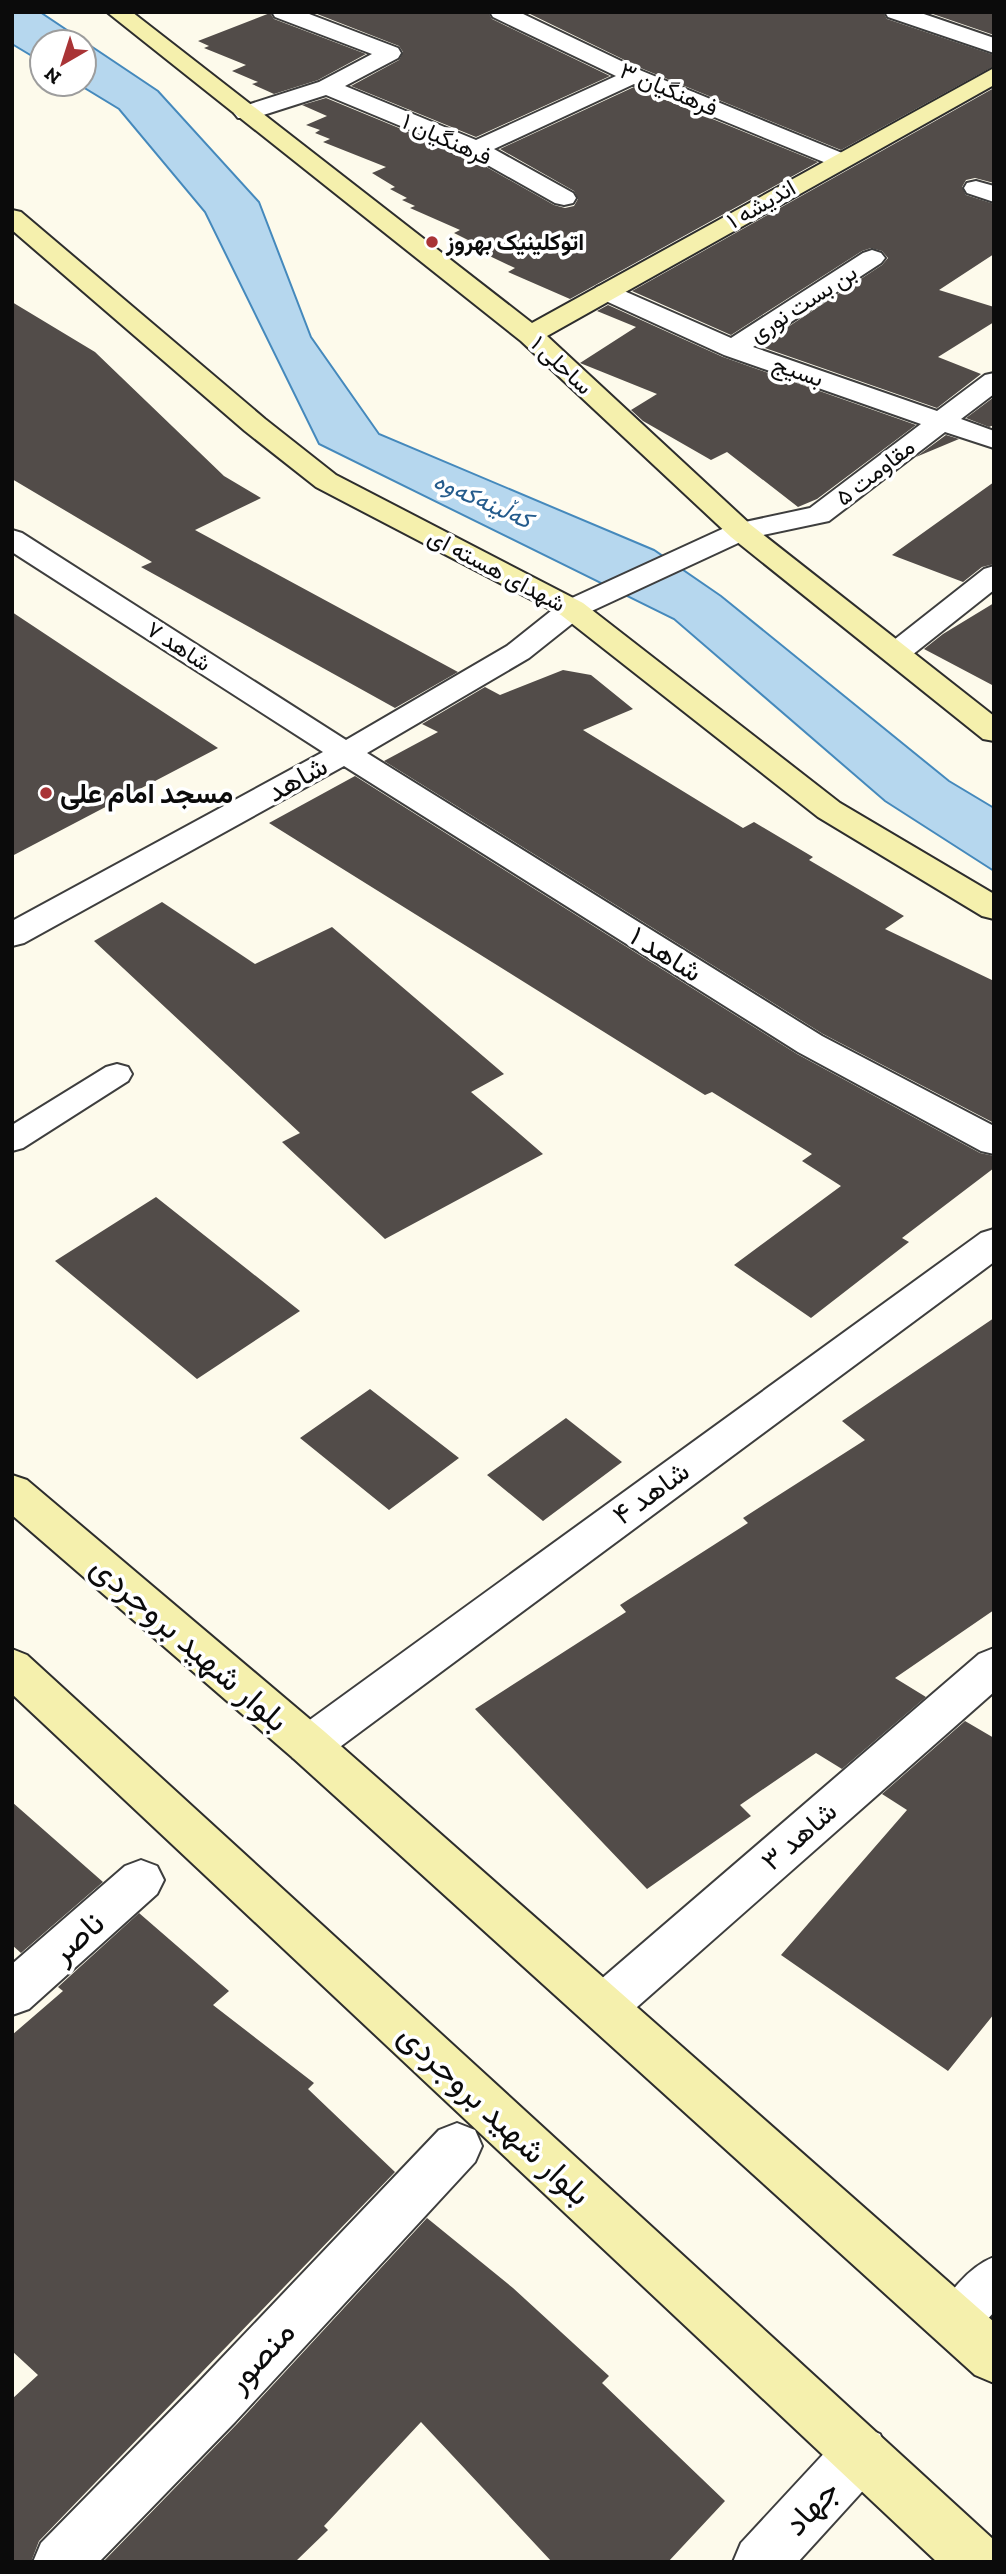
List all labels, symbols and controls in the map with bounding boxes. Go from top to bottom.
north arrow [28,28,98,98]
street label: فرهنگیان ۳ [616,56,722,123]
text: N [40,62,65,89]
street label: فرهنگیان ۱ [398,107,496,172]
street label: اندیشه ۱ [722,173,800,235]
place label: اتوکلینیک بهروز [445,228,584,257]
marker: اتوکلینیک بهروز [424,234,440,250]
street label: بن بست نوری [744,258,862,349]
street label: ساحلی ۱ [526,330,598,400]
street label: بسیج [768,349,827,395]
street label: مقاومت ۵ [830,433,920,511]
water label: کەڵینەکەوە [429,466,540,537]
street label: شهدای هسته ای [423,522,570,619]
street label: شاهد ۷ [142,615,216,677]
street label: شاهد [261,749,333,809]
place label: مسجد امام علی [60,777,233,812]
marker: مسجد امام علی [38,785,54,801]
street label: شاهد ۱ [624,919,708,989]
street label: شاهد ۴ [606,1454,696,1532]
street label: بلوار شهید بروجردی [83,1547,297,1740]
street label: شاهد ۳ [755,1794,843,1878]
street label: ناصر [42,1903,112,1972]
street label: بلوار شهید بروجردی [390,2015,599,2214]
street label: منصور [217,2312,303,2401]
street label: جهاد [775,2471,847,2544]

